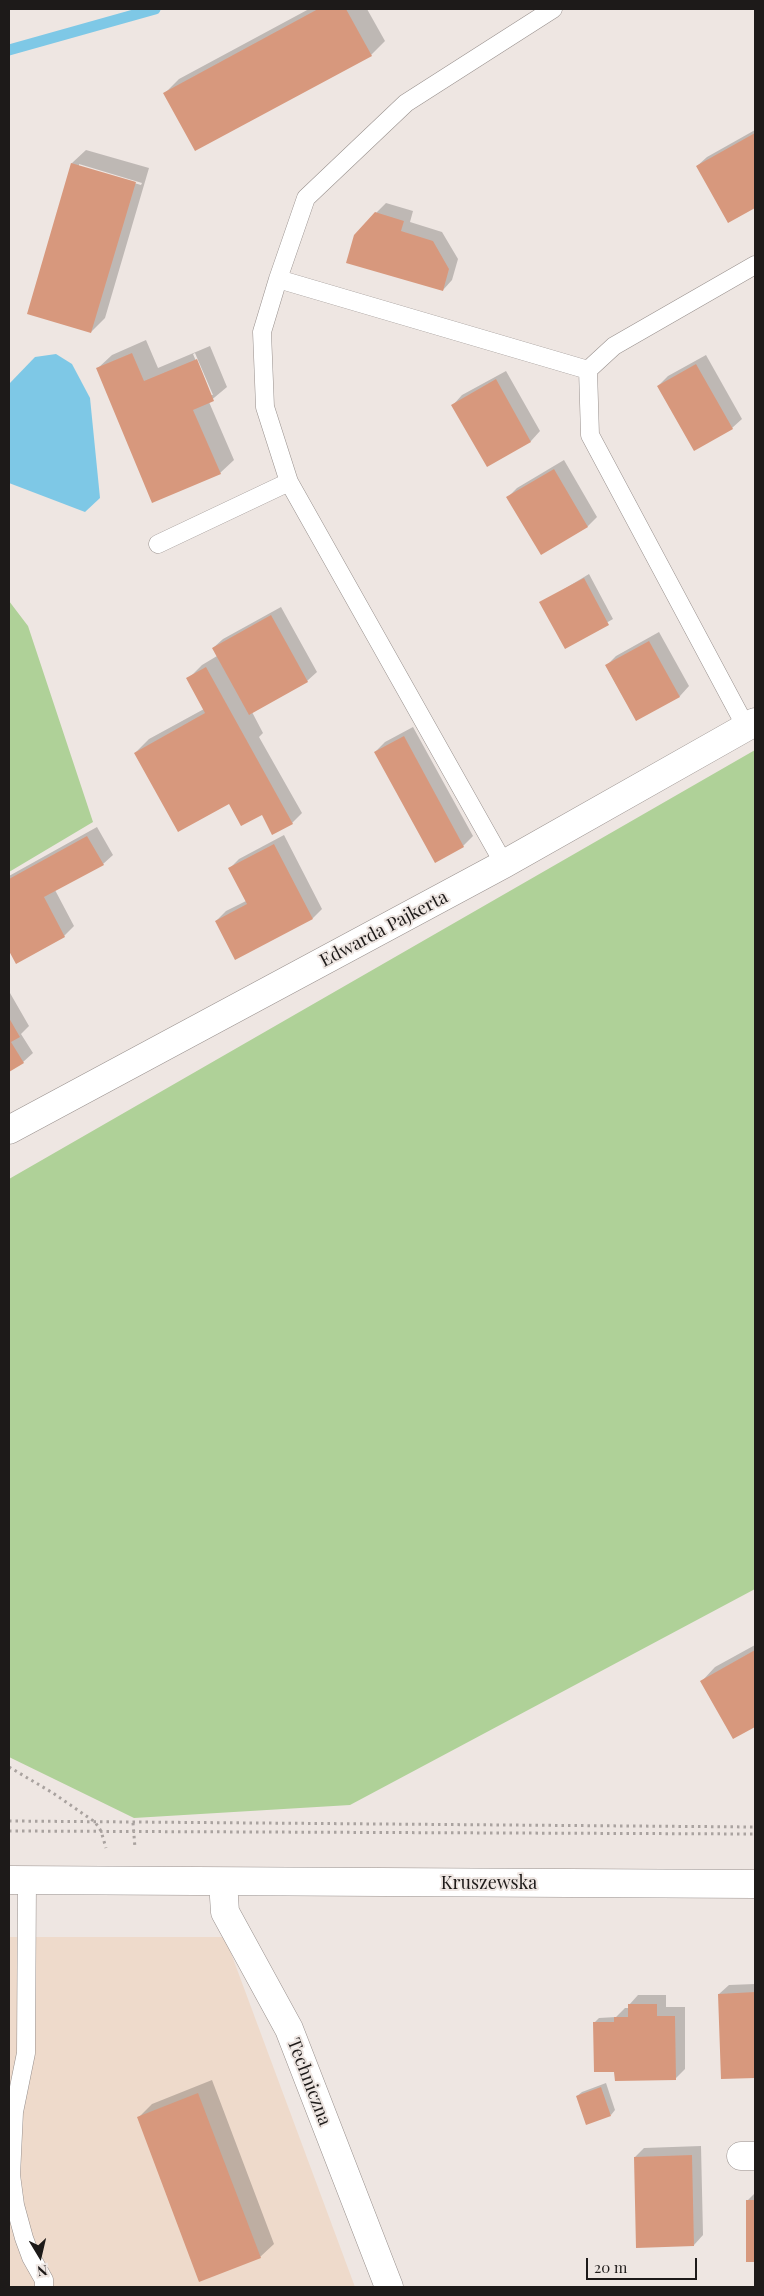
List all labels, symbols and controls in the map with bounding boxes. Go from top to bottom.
street label: Edwarda Pajkerta [316,886,452,972]
street label: Kruszewska [441,1872,537,1894]
street label: Techniczna [282,2035,336,2129]
north arrow [15,2231,65,2281]
scale bar [589,2248,700,2280]
text: 20 m [594,2257,627,2277]
text: N [36,2261,49,2281]

